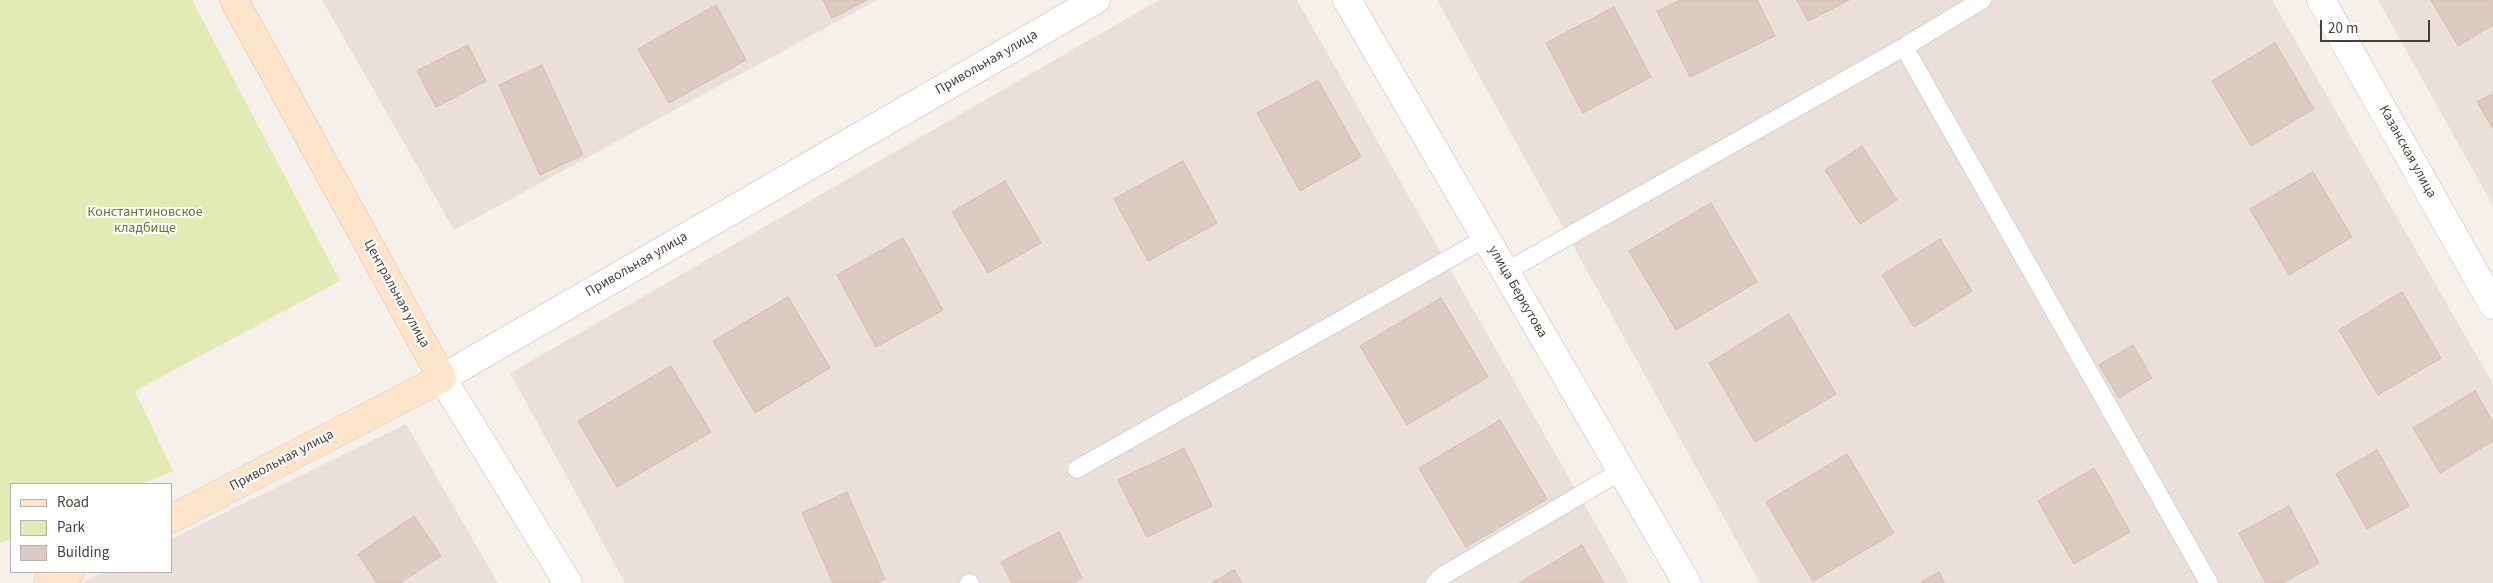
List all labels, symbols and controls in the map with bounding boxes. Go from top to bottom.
scale bar [2323,10,2433,42]
text: 20 m [2328,18,2358,39]
street label: Привольная улица [933,27,1041,99]
street label: Казанская улица [2375,103,2439,201]
park label: Константиновское кладбище [87,205,203,238]
street label: Привольная улица [583,229,691,301]
street label: Центральная улица [359,237,433,351]
street label: улица Беркутова [1484,243,1550,341]
street label: Привольная улица [227,427,337,495]
legend [10,483,172,573]
text: Road [57,492,89,513]
text: Park [57,517,85,538]
text: Building [57,542,109,563]

